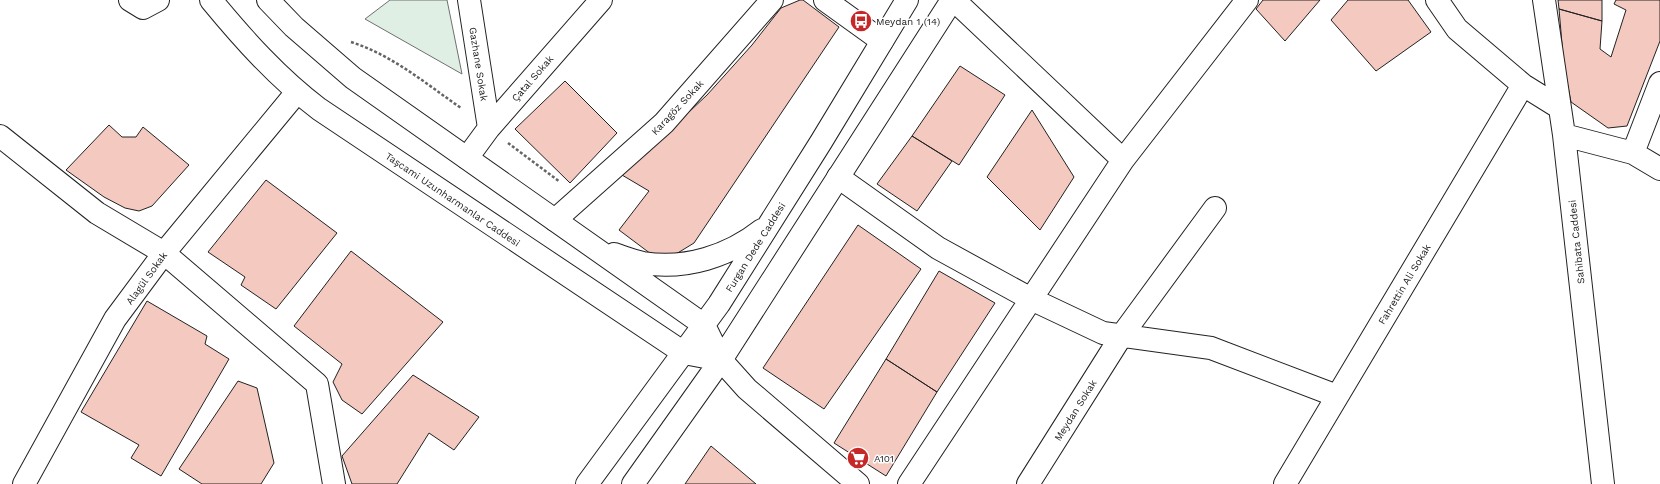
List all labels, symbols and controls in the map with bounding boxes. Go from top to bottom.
bus stop icon: Meydan 1 (14) [848,8,874,34]
place label: Meydan 1 (14) [876,16,940,27]
street label: Gazhane Sokak [467,26,490,102]
street label: Çatal Sokak [509,53,556,104]
street label: Karagöz Sokak [649,77,706,137]
street label: Taşcami Uzunharmanlar Caddesi [383,150,522,249]
street label: Sahibata Caddesi [1567,199,1586,284]
street label: Furgan Dede Caddesi [723,200,787,294]
street label: Fahrettin Ali Sokak [1376,242,1433,326]
street label: Alagül Sokak [124,250,169,307]
street label: Meydan Sokak [1052,377,1099,443]
supermarket icon: A101 [845,445,871,471]
place label: A101 [874,453,894,464]

